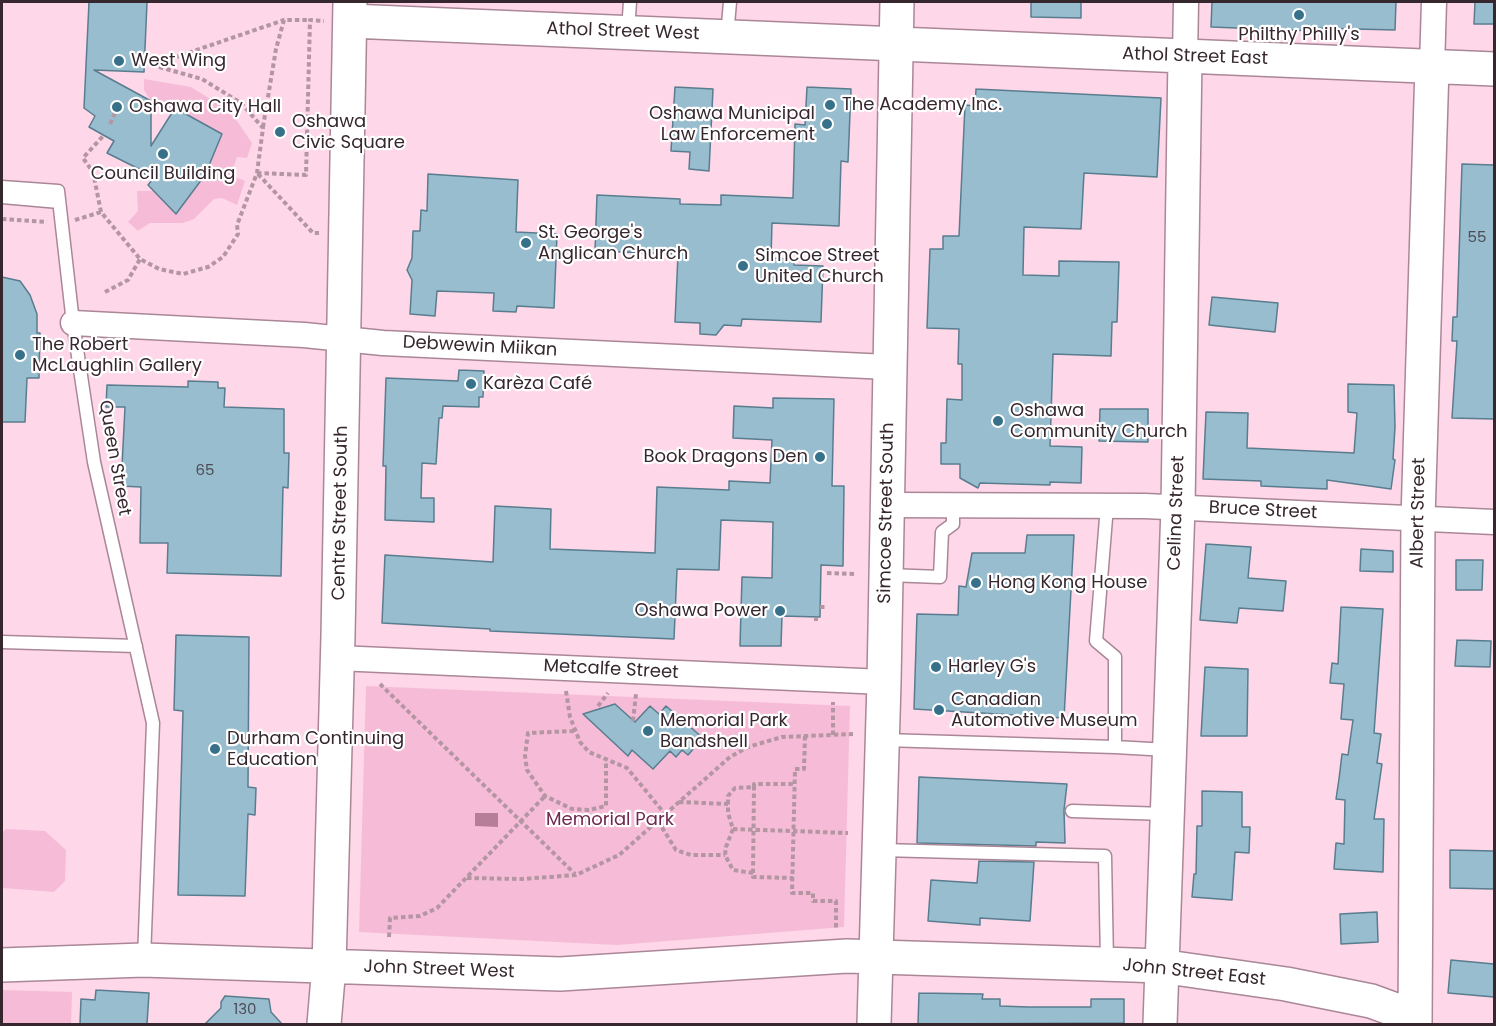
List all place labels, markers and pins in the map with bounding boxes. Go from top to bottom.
marker: Philthy Philly's [1292,8,1306,22]
place label: Philthy Philly's [1238,24,1360,46]
place label: West Wing [131,50,226,72]
marker: West Wing [112,54,126,68]
place label: The Academy Inc. [842,94,1002,116]
place label: Oshawa City Hall [129,96,281,118]
marker: The Academy Inc. [823,98,837,112]
marker: Oshawa City Hall [110,100,124,114]
place label: Oshawa Municipal Law Enforcement [649,103,815,146]
place label: Oshawa Civic Square [292,111,405,154]
marker: Oshawa Municipal Law Enforcement [820,117,834,131]
marker: Oshawa Civic Square [273,125,287,139]
marker: Council Building [156,147,170,161]
place label: Council Building [91,163,235,185]
place label: St. George's Anglican Church [538,222,688,264]
marker: St. George's Anglican Church [519,236,533,250]
place label: Simcoe Street United Church [755,245,884,288]
marker: Simcoe Street United Church [736,259,750,273]
place label: The Robert McLaughlin Gallery [32,334,202,376]
marker: The Robert McLaughlin Gallery [13,348,27,362]
place label: Karèza Café [483,373,592,395]
marker: Karèza Café [464,377,478,391]
place label: Oshawa Community Church [1010,400,1188,442]
marker: Oshawa Community Church [991,414,1005,428]
place label: Book Dragons Den [643,446,808,468]
marker: Book Dragons Den [813,450,827,464]
place label: Hong Kong House [988,572,1147,594]
marker: Hong Kong House [969,576,983,590]
place label: Oshawa Power [634,600,768,622]
marker: Oshawa Power [773,604,787,618]
place label: Harley G's [948,656,1036,678]
marker: Harley G's [929,660,943,674]
place label: Canadian Automotive Museum [951,689,1137,732]
marker: Canadian Automotive Museum [932,703,946,717]
place label: Memorial Park Bandshell [660,710,788,752]
marker: Memorial Park Bandshell [641,724,655,738]
place label: Durham Continuing Education [227,728,404,771]
marker: Durham Continuing Education [208,742,222,756]

